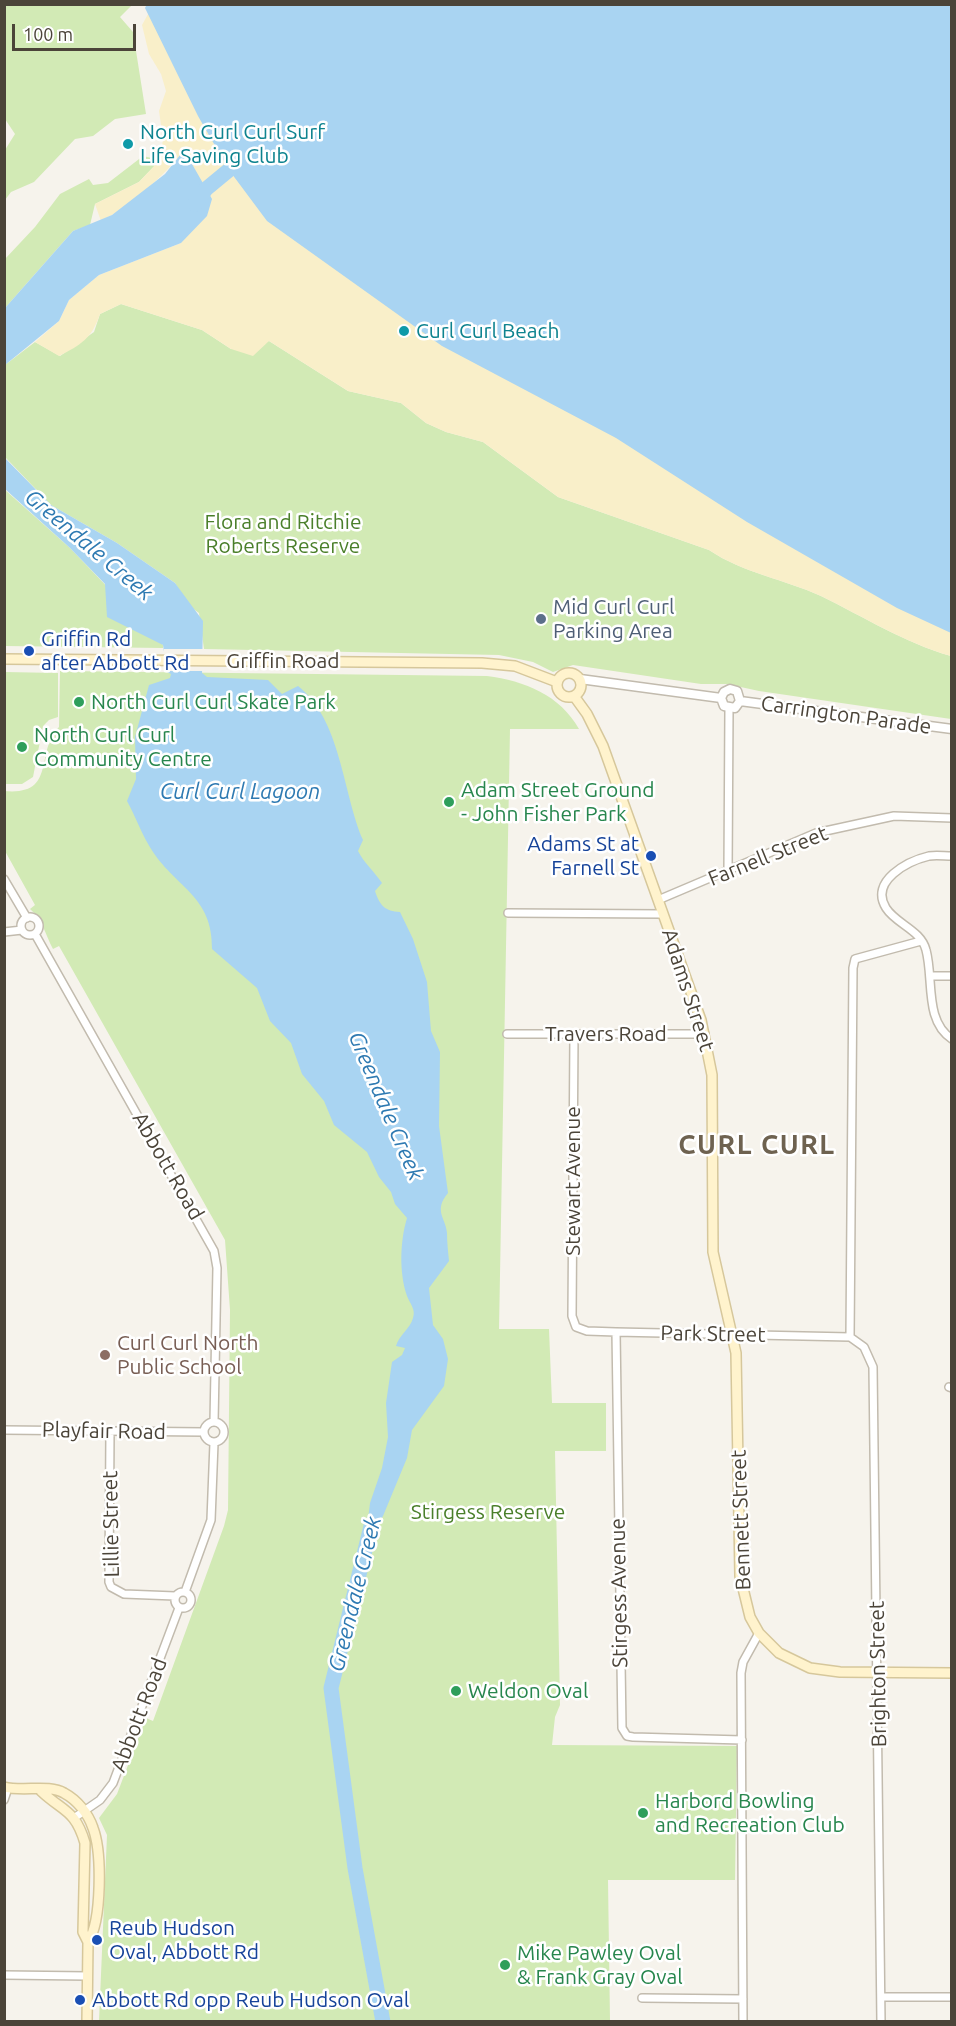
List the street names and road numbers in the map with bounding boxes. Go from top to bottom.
street label: Griffin Road [226,648,340,674]
street label: Carrington Parade [759,691,933,739]
street label: Farnell Street [704,821,832,891]
street label: Adams Street [656,926,720,1054]
street label: Travers Road [545,1021,667,1047]
street label: Stewart Avenue [560,1106,586,1256]
street label: Abbott Road [127,1108,209,1224]
street label: Park Street [660,1320,766,1348]
street label: Playfair Road [42,1417,166,1445]
street label: Bennett Street [726,1449,756,1591]
street label: Lillie Street [97,1470,125,1578]
street label: Stirgess Avenue [605,1518,633,1668]
street label: Brighton Street [864,1601,892,1747]
street label: Abbott Road [106,1654,172,1776]

